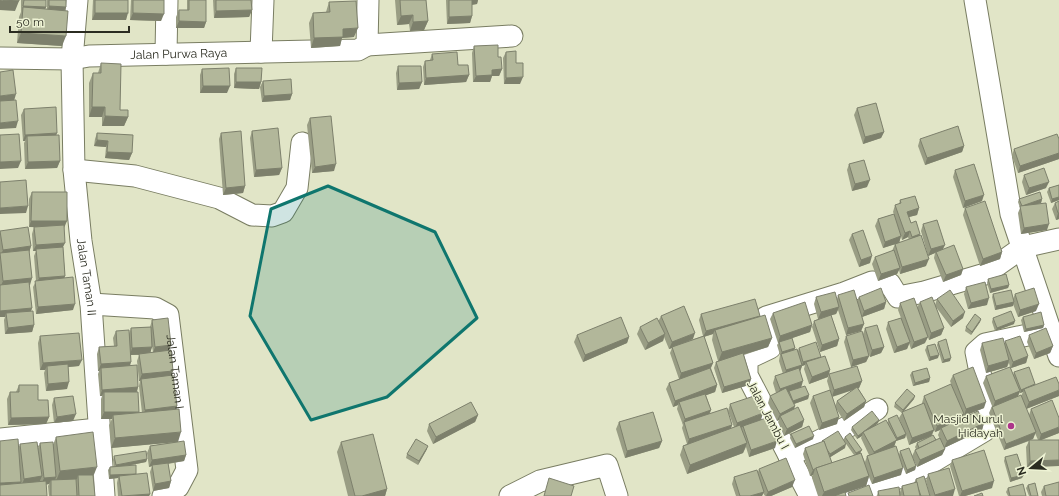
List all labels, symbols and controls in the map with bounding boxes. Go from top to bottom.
scale bar [10,8,129,34]
text: 50 m [16,15,44,29]
street label: Jalan Purwa Raya [130,46,227,62]
street label: Jalan Taman II [74,237,99,316]
street label: Jalan Taman I [163,334,186,410]
street label: Jalan Jambu I [744,378,792,452]
place label: Masjid Nurul Hidayah [933,412,1004,440]
marker: Masjid Nurul Hidayah [1006,421,1016,431]
north arrow [1011,448,1051,488]
text: N [1014,465,1029,477]

